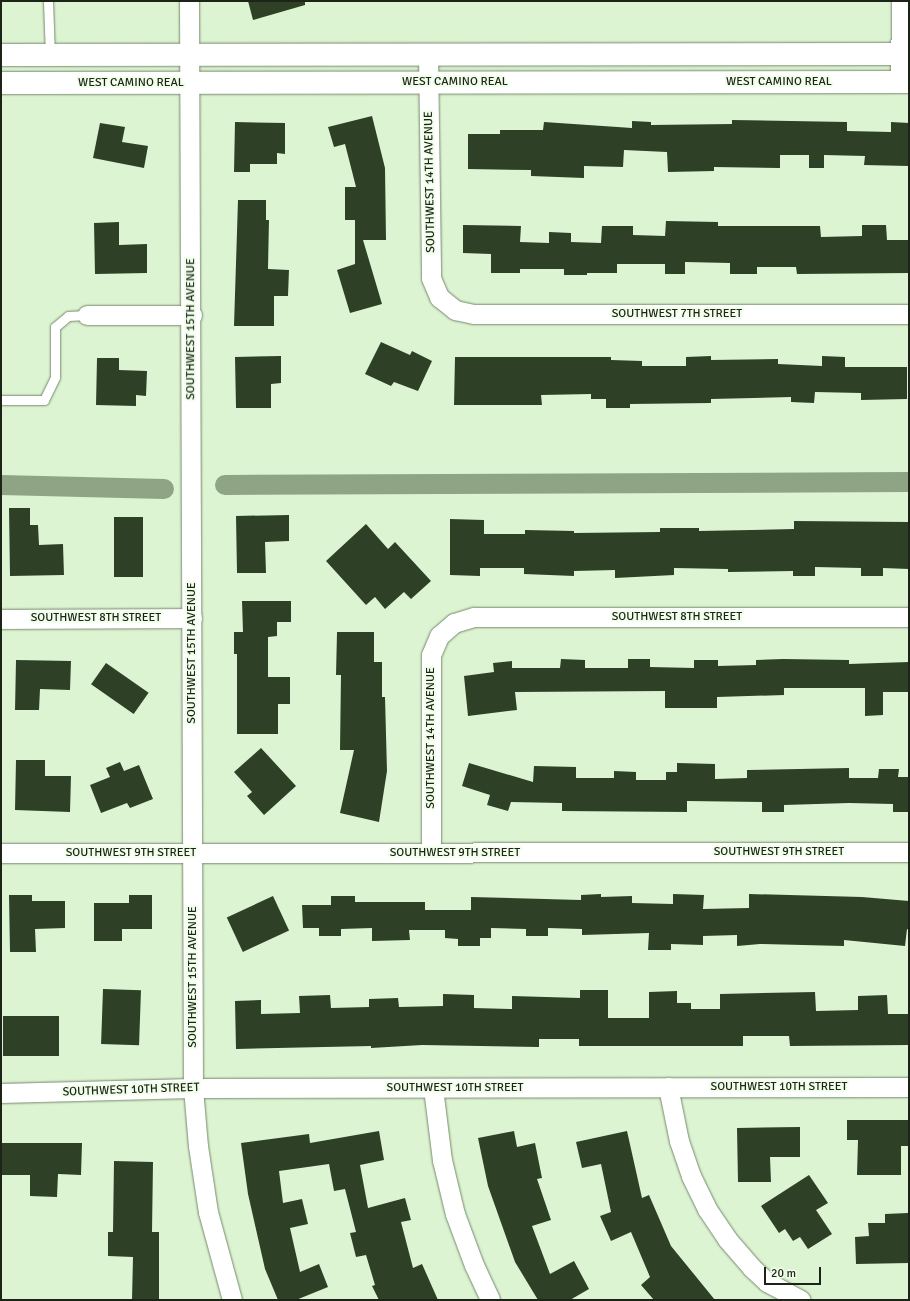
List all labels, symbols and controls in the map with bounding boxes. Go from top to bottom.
street label: WEST CAMINO REAL [402,75,508,89]
street label: WEST CAMINO REAL [726,75,832,89]
street label: WEST CAMINO REAL [78,76,184,90]
street label: SOUTHWEST 14TH AVENUE [422,111,438,253]
street label: SOUTHWEST 15TH AVENUE [184,258,198,400]
street label: SOUTHWEST 7TH STREET [612,307,742,321]
street label: SOUTHWEST 15TH AVENUE [185,582,199,724]
street label: SOUTHWEST 8TH STREET [612,610,742,624]
street label: SOUTHWEST 8TH STREET [31,611,161,625]
street label: SOUTHWEST 14TH AVENUE [424,667,438,809]
street label: SOUTHWEST 9TH STREET [714,845,844,859]
street label: SOUTHWEST 9TH STREET [66,846,196,860]
street label: SOUTHWEST 9TH STREET [390,846,520,860]
street label: SOUTHWEST 15TH AVENUE [186,906,200,1048]
street label: SOUTHWEST 10TH STREET [62,1080,200,1100]
street label: SOUTHWEST 10TH STREET [711,1080,847,1094]
street label: SOUTHWEST 10TH STREET [387,1081,523,1095]
scale bar [766,1259,823,1285]
text: 20 m [771,1266,796,1281]

